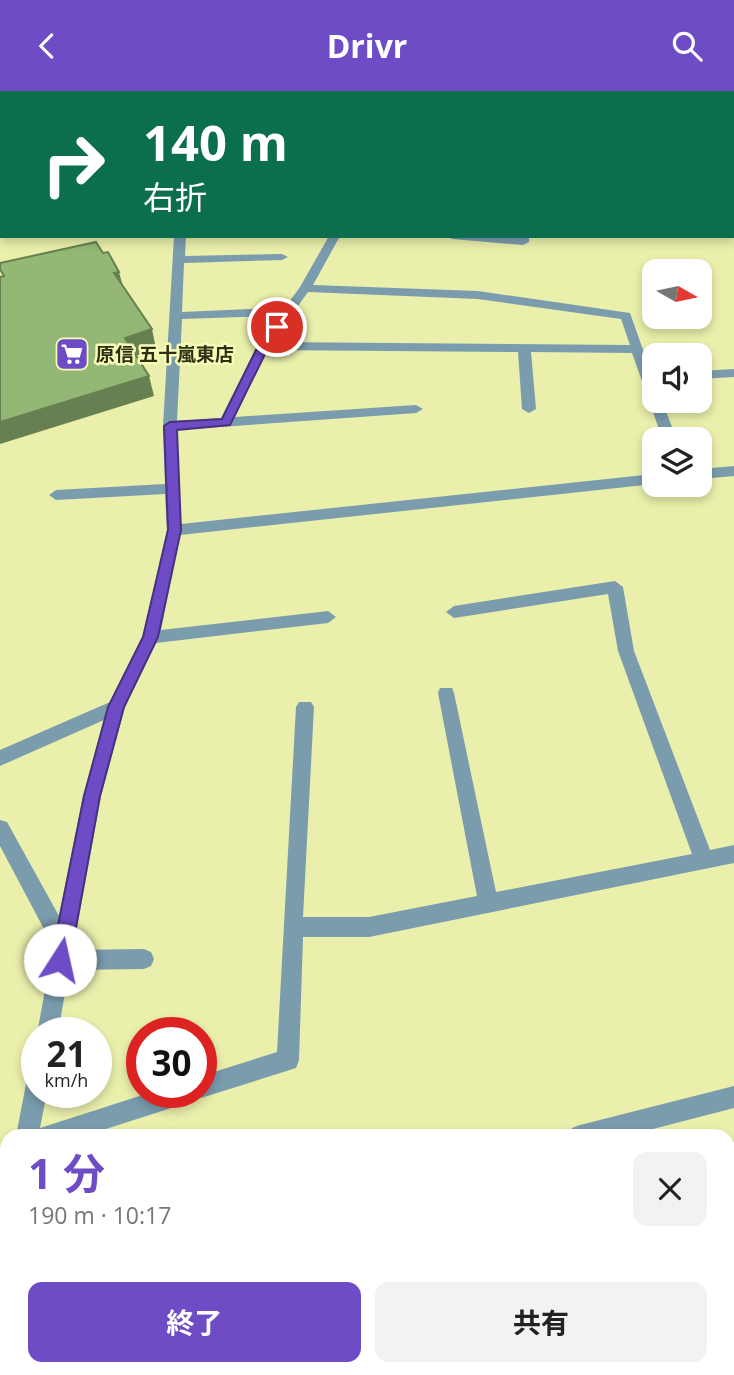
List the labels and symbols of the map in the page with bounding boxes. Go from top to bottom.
north arrow [642,259,712,329]
pin [247,297,307,357]
supermarket icon: 原信 五十嵐東店 [53,335,91,373]
place label: 原信 五十嵐東店 [96,341,234,367]
position arrow [23,923,97,997]
speed limit sign: 30 [126,1017,217,1108]

